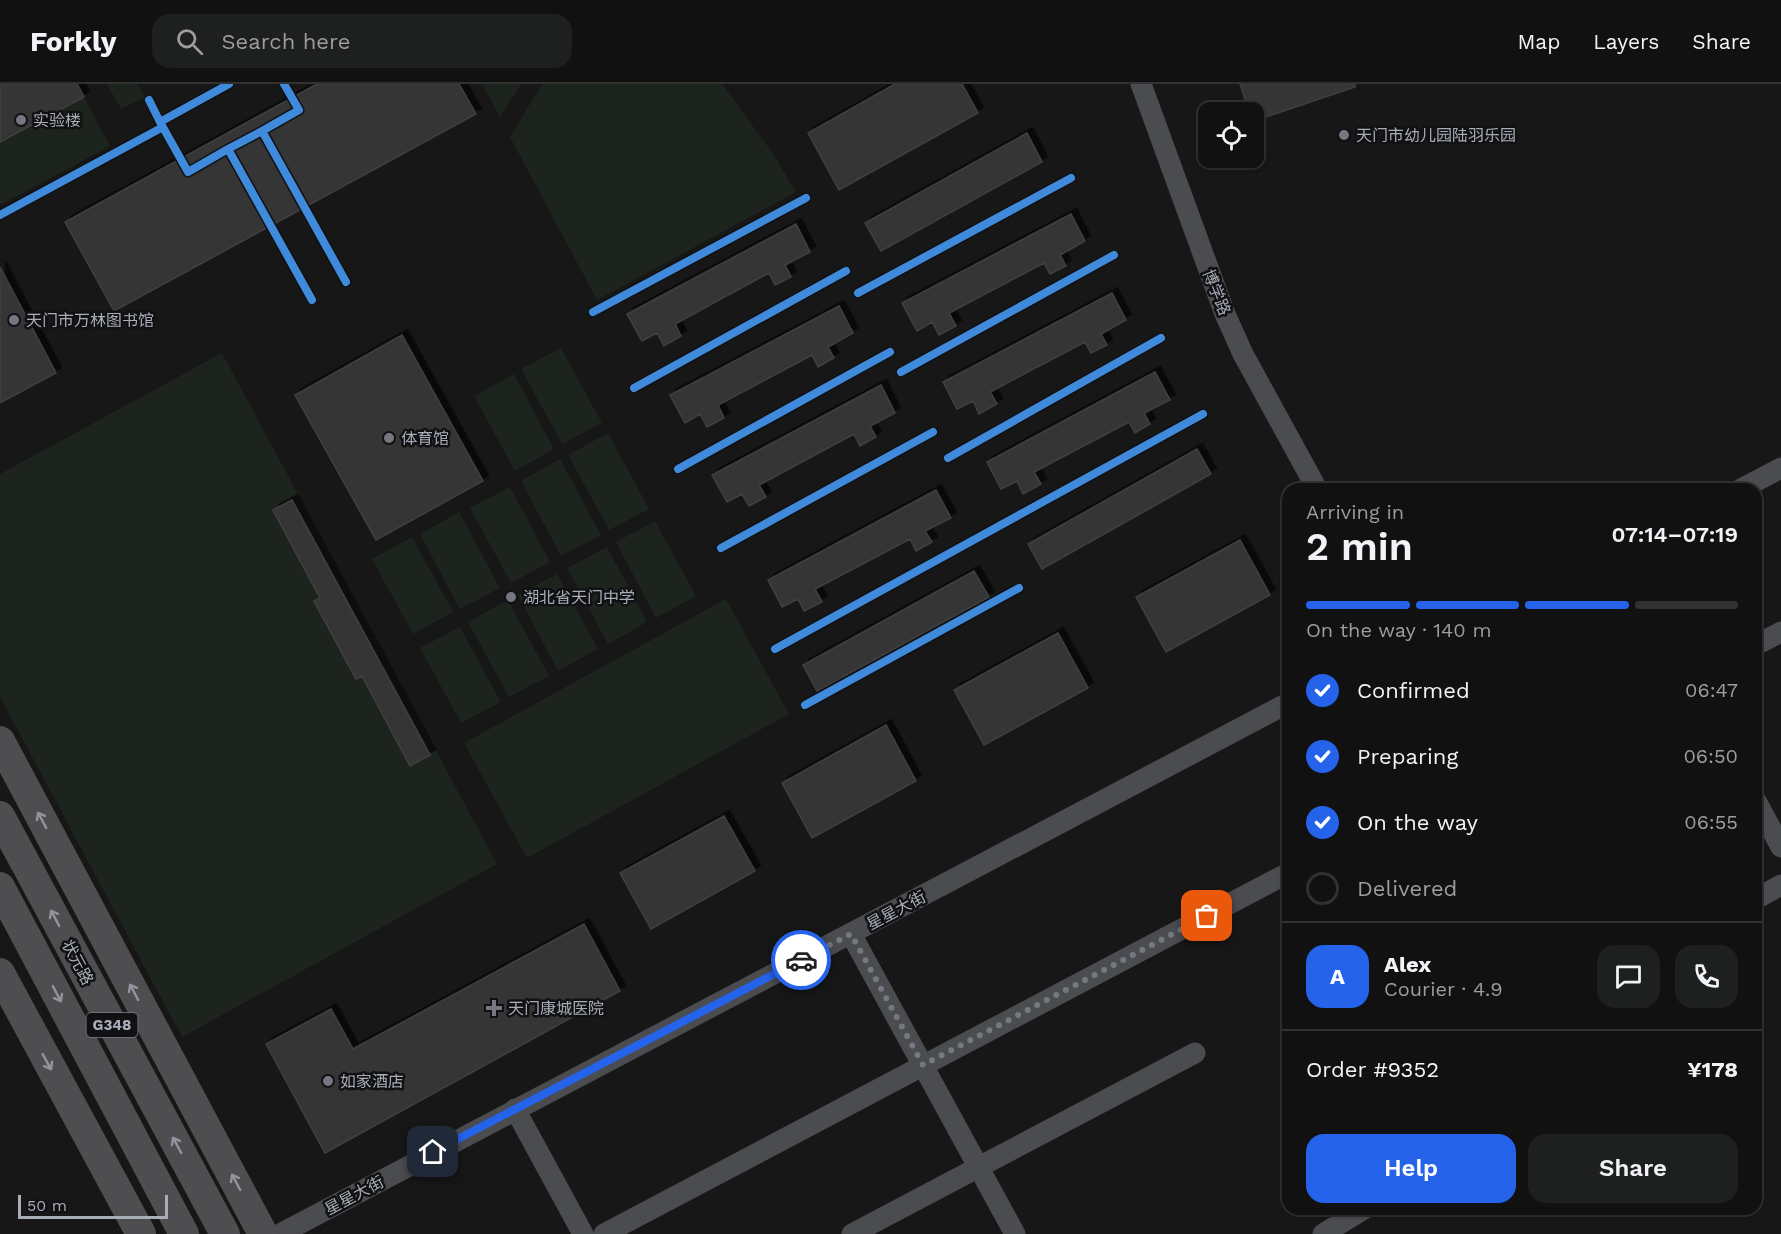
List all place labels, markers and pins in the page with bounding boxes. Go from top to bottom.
place label: 实验楼 [33,111,81,130]
marker: 实验楼 [14,113,28,127]
place label: 天门市幼儿园陆羽乐园 [1356,126,1516,145]
marker: 天门市幼儿园陆羽乐园 [1337,128,1351,142]
place label: 天门市万林图书馆 [26,311,154,330]
marker: 天门市万林图书馆 [7,313,21,327]
place label: 体育馆 [401,429,449,448]
marker: 体育馆 [382,431,396,445]
place label: 湖北省天门中学 [523,588,635,607]
marker: 湖北省天门中学 [504,590,518,604]
pin [1181,890,1232,941]
marker: 天门康城医院 [485,999,503,1017]
place label: 天门康城医院 [508,999,604,1018]
place label: 如家酒店 [340,1072,404,1091]
marker: 如家酒店 [321,1074,335,1088]
pin [407,1126,458,1177]

